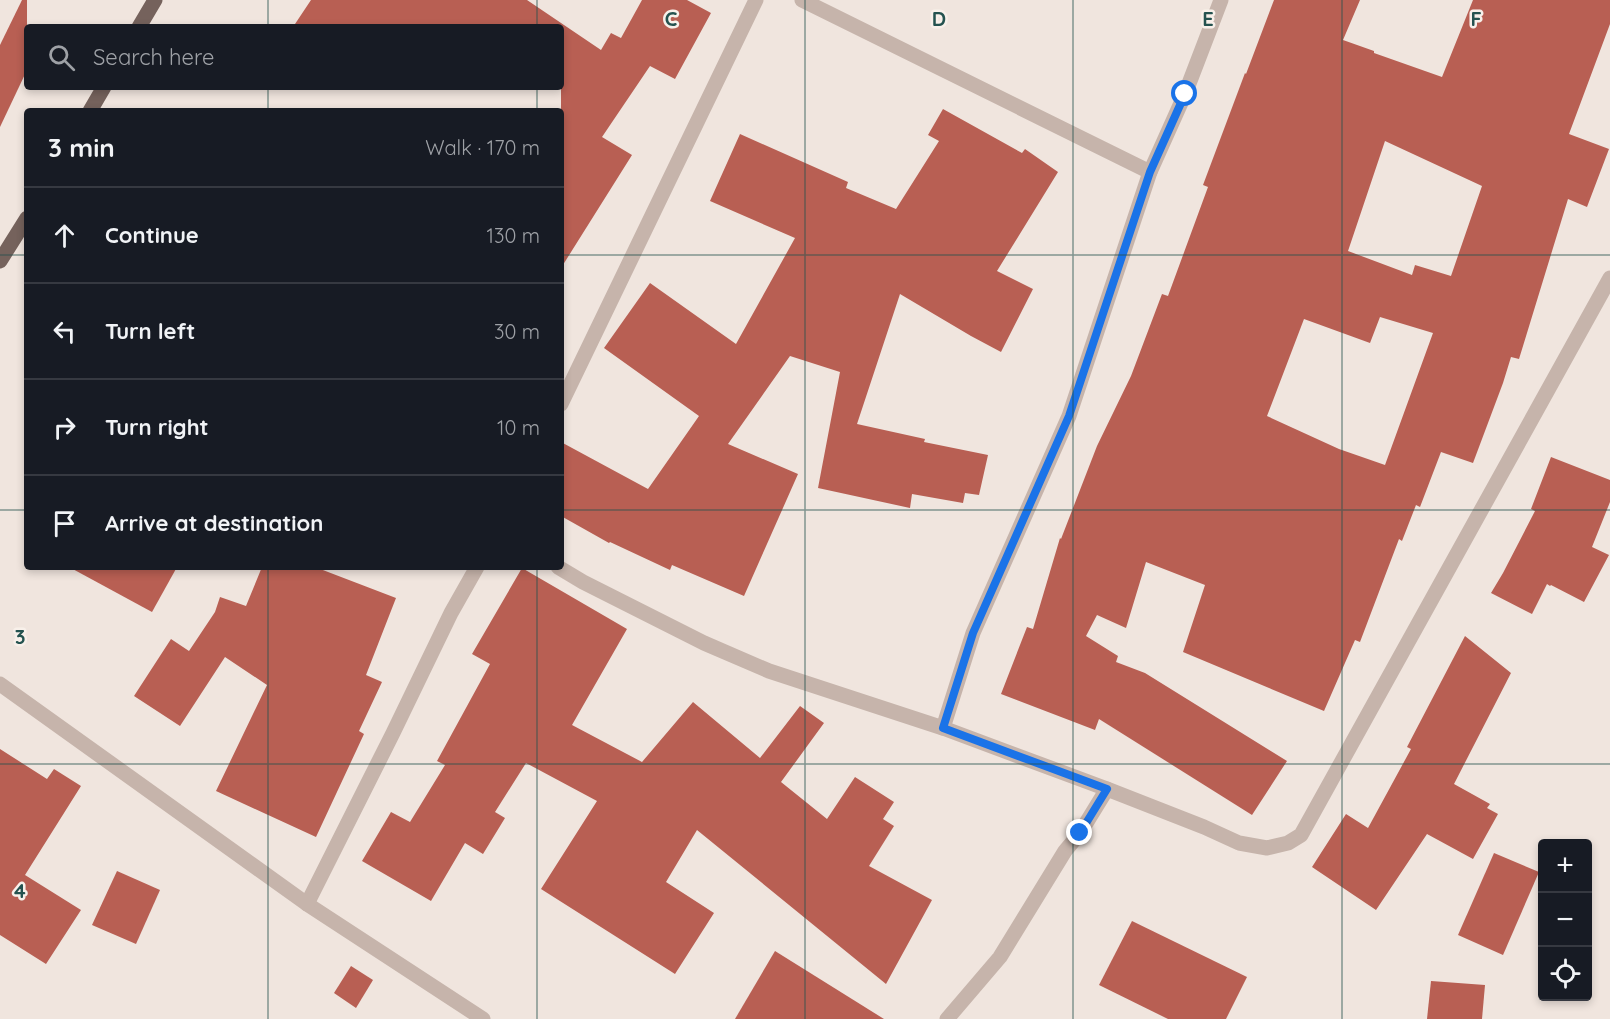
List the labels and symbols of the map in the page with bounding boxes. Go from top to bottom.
text: C [665,6,678,31]
text: D [932,6,946,31]
text: E [1202,6,1214,31]
text: F [1470,6,1482,31]
route start [1171,80,1197,106]
text: 3 [15,624,25,649]
route end [1066,819,1092,845]
text: 4 [14,878,26,903]

